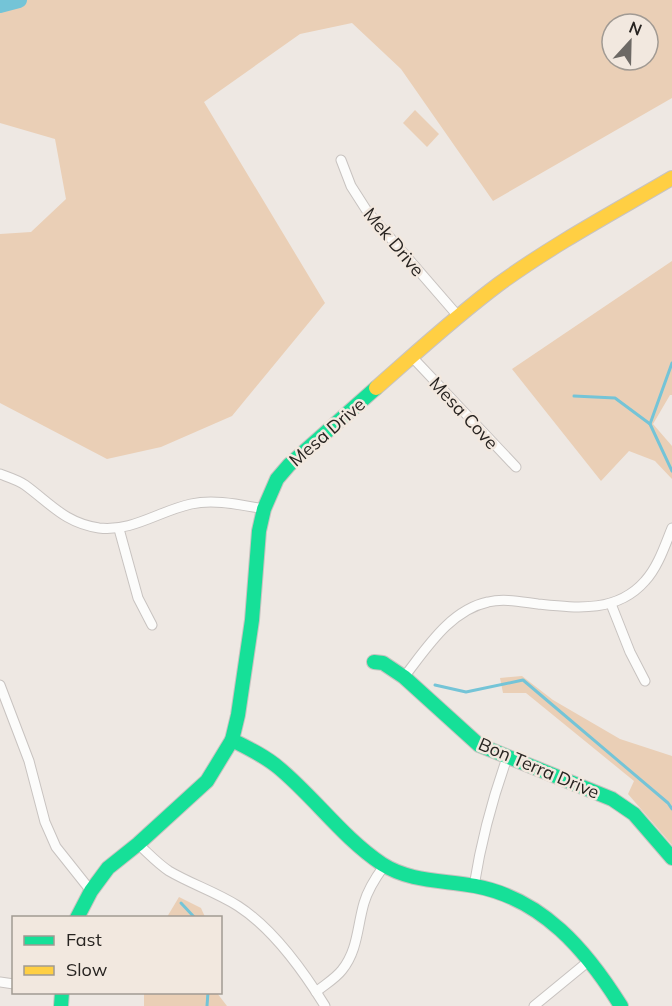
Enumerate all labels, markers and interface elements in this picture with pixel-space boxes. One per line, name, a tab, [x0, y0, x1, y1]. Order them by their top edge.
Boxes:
north arrow	[600, 12, 660, 72]
text: N	[626, 17, 645, 40]
street label: Mek Drive	[359, 203, 429, 281]
street label: Mesa Cove	[425, 372, 503, 454]
street label: Mesa Drive	[284, 393, 370, 471]
street label: Bon Terra Drive	[475, 732, 603, 804]
legend	[12, 916, 222, 994]
text: Fast	[66, 928, 102, 951]
text: Slow	[66, 958, 108, 981]

